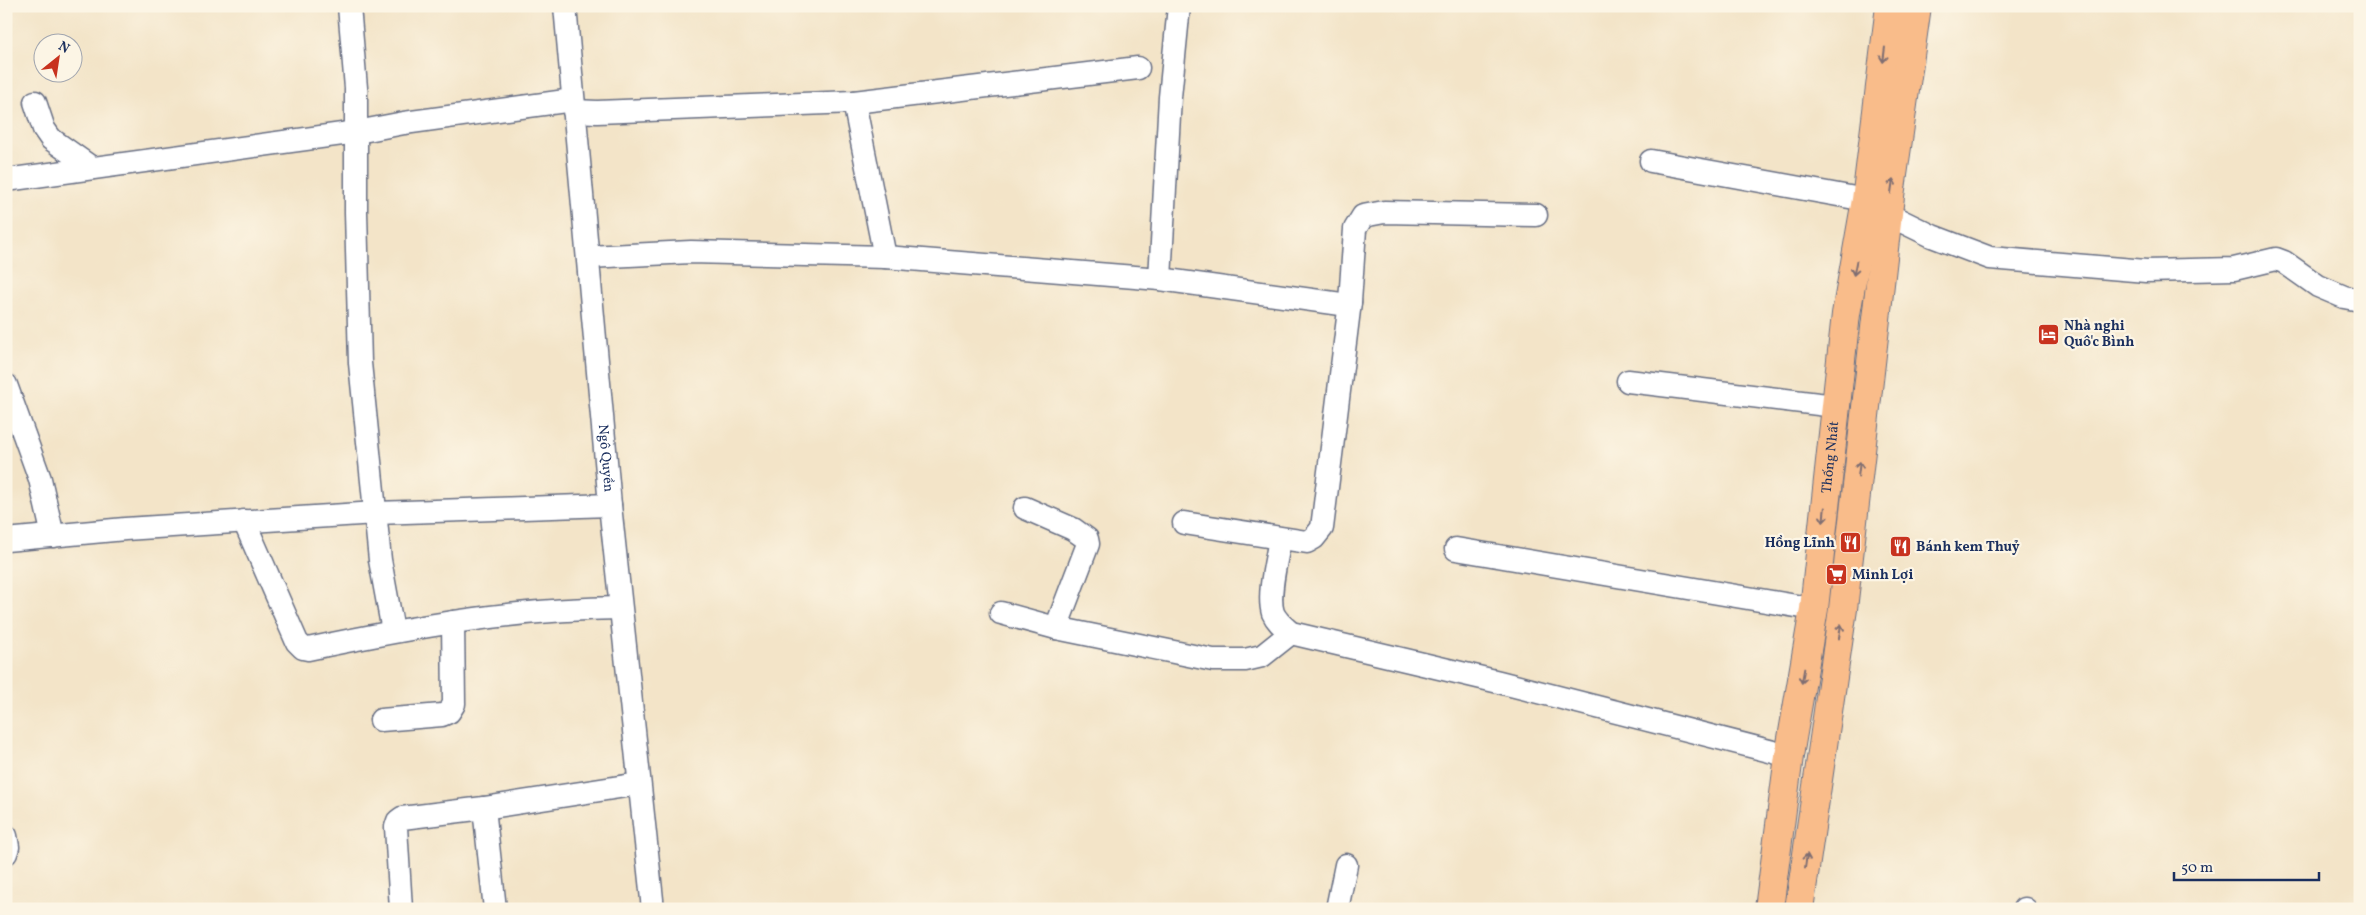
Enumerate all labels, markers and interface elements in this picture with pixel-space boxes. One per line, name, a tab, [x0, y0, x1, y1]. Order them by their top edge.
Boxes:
north arrow	[32, 32, 82, 82]
text: N	[55, 37, 73, 59]
one-way arrow	[1879, 46, 1889, 62]
one-way arrow	[1887, 178, 1897, 194]
one-way arrow	[1850, 259, 1859, 275]
place label: Nhà nghi Quô'c Bình	[2064, 317, 2134, 352]
hotel icon: Nhà nghi Quô'c Bình	[2036, 322, 2060, 346]
street label: Thống Nhất	[1817, 420, 1844, 494]
street label: Ngô Quyền	[593, 423, 618, 493]
one-way arrow	[1854, 461, 1864, 477]
one-way arrow	[1819, 507, 1829, 523]
restaurant icon: Hồng Lĩnh	[1839, 531, 1863, 555]
place label: Hồng Lĩnh	[1765, 534, 1835, 553]
restaurant icon: Bánh kem Thuỷ	[1888, 535, 1912, 559]
place label: Bánh kem Thuỷ	[1916, 538, 2020, 557]
supermarket icon: Minh Lợi	[1824, 563, 1848, 587]
place label: Minh Lợi	[1852, 566, 1914, 585]
one-way arrow	[1835, 623, 1845, 639]
one-way arrow	[1797, 668, 1807, 684]
scale bar	[2174, 850, 2318, 882]
one-way arrow	[1801, 853, 1811, 869]
text: 50 m	[2181, 858, 2213, 879]

